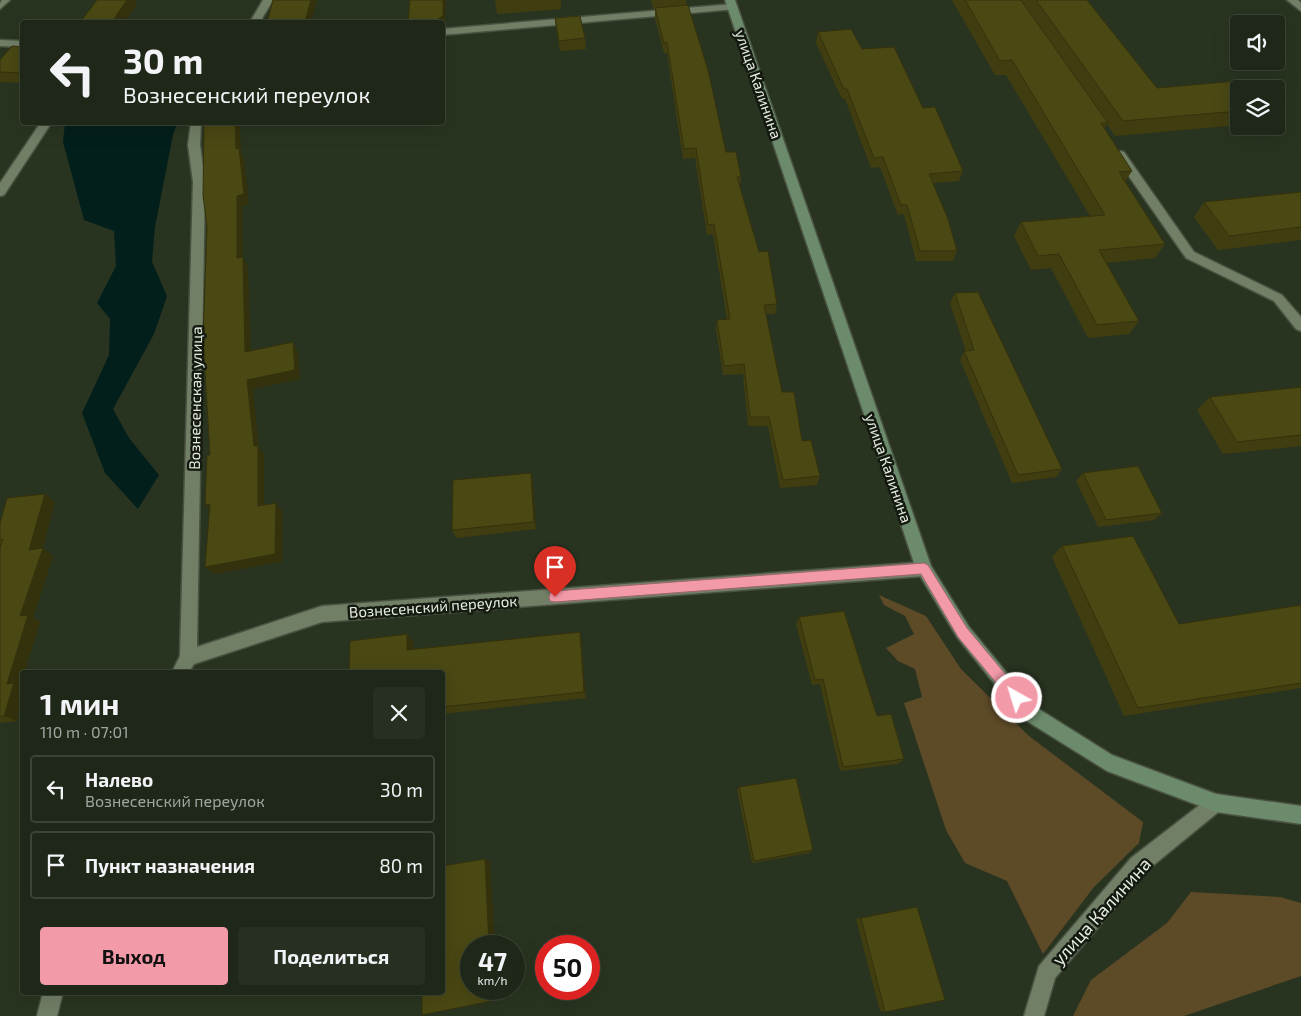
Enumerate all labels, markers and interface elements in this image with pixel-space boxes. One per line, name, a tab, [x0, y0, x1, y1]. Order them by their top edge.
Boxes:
map controls	[1230, 15, 1285, 135]
button: sound	[1230, 15, 1285, 70]
street label: улица Калинина	[731, 27, 786, 141]
text: 30 m	[123, 39, 203, 81]
icon: left	[40, 40, 105, 105]
button: layers	[1230, 80, 1285, 135]
text: Вознесенский переулок	[123, 81, 370, 107]
street label: Вознесенская улица	[185, 326, 206, 470]
street label: улица Калинина	[861, 411, 916, 525]
pin	[534, 546, 576, 597]
icon: arrive	[541, 553, 569, 581]
street label: Вознесенский переулок	[348, 591, 518, 622]
position arrow	[990, 671, 1042, 723]
text: 1 мин	[40, 685, 119, 721]
button: close	[373, 687, 425, 739]
text: 110 m · 07:01	[40, 722, 129, 741]
text: Налево	[85, 768, 153, 791]
icon: left	[42, 775, 70, 803]
text: 30 m	[380, 778, 423, 801]
text: Вознесенский переулок	[85, 791, 265, 810]
icon: arrive	[42, 851, 70, 879]
street label: улица Калинина	[1047, 853, 1155, 969]
text: Пункт назначения	[85, 854, 255, 877]
text: 80 m	[379, 854, 423, 877]
button: Выход	[40, 927, 228, 985]
button: Поделиться	[238, 927, 425, 985]
speed limit sign: 50	[535, 935, 600, 1000]
text: 47	[478, 946, 507, 976]
text: km/h	[478, 973, 507, 987]

